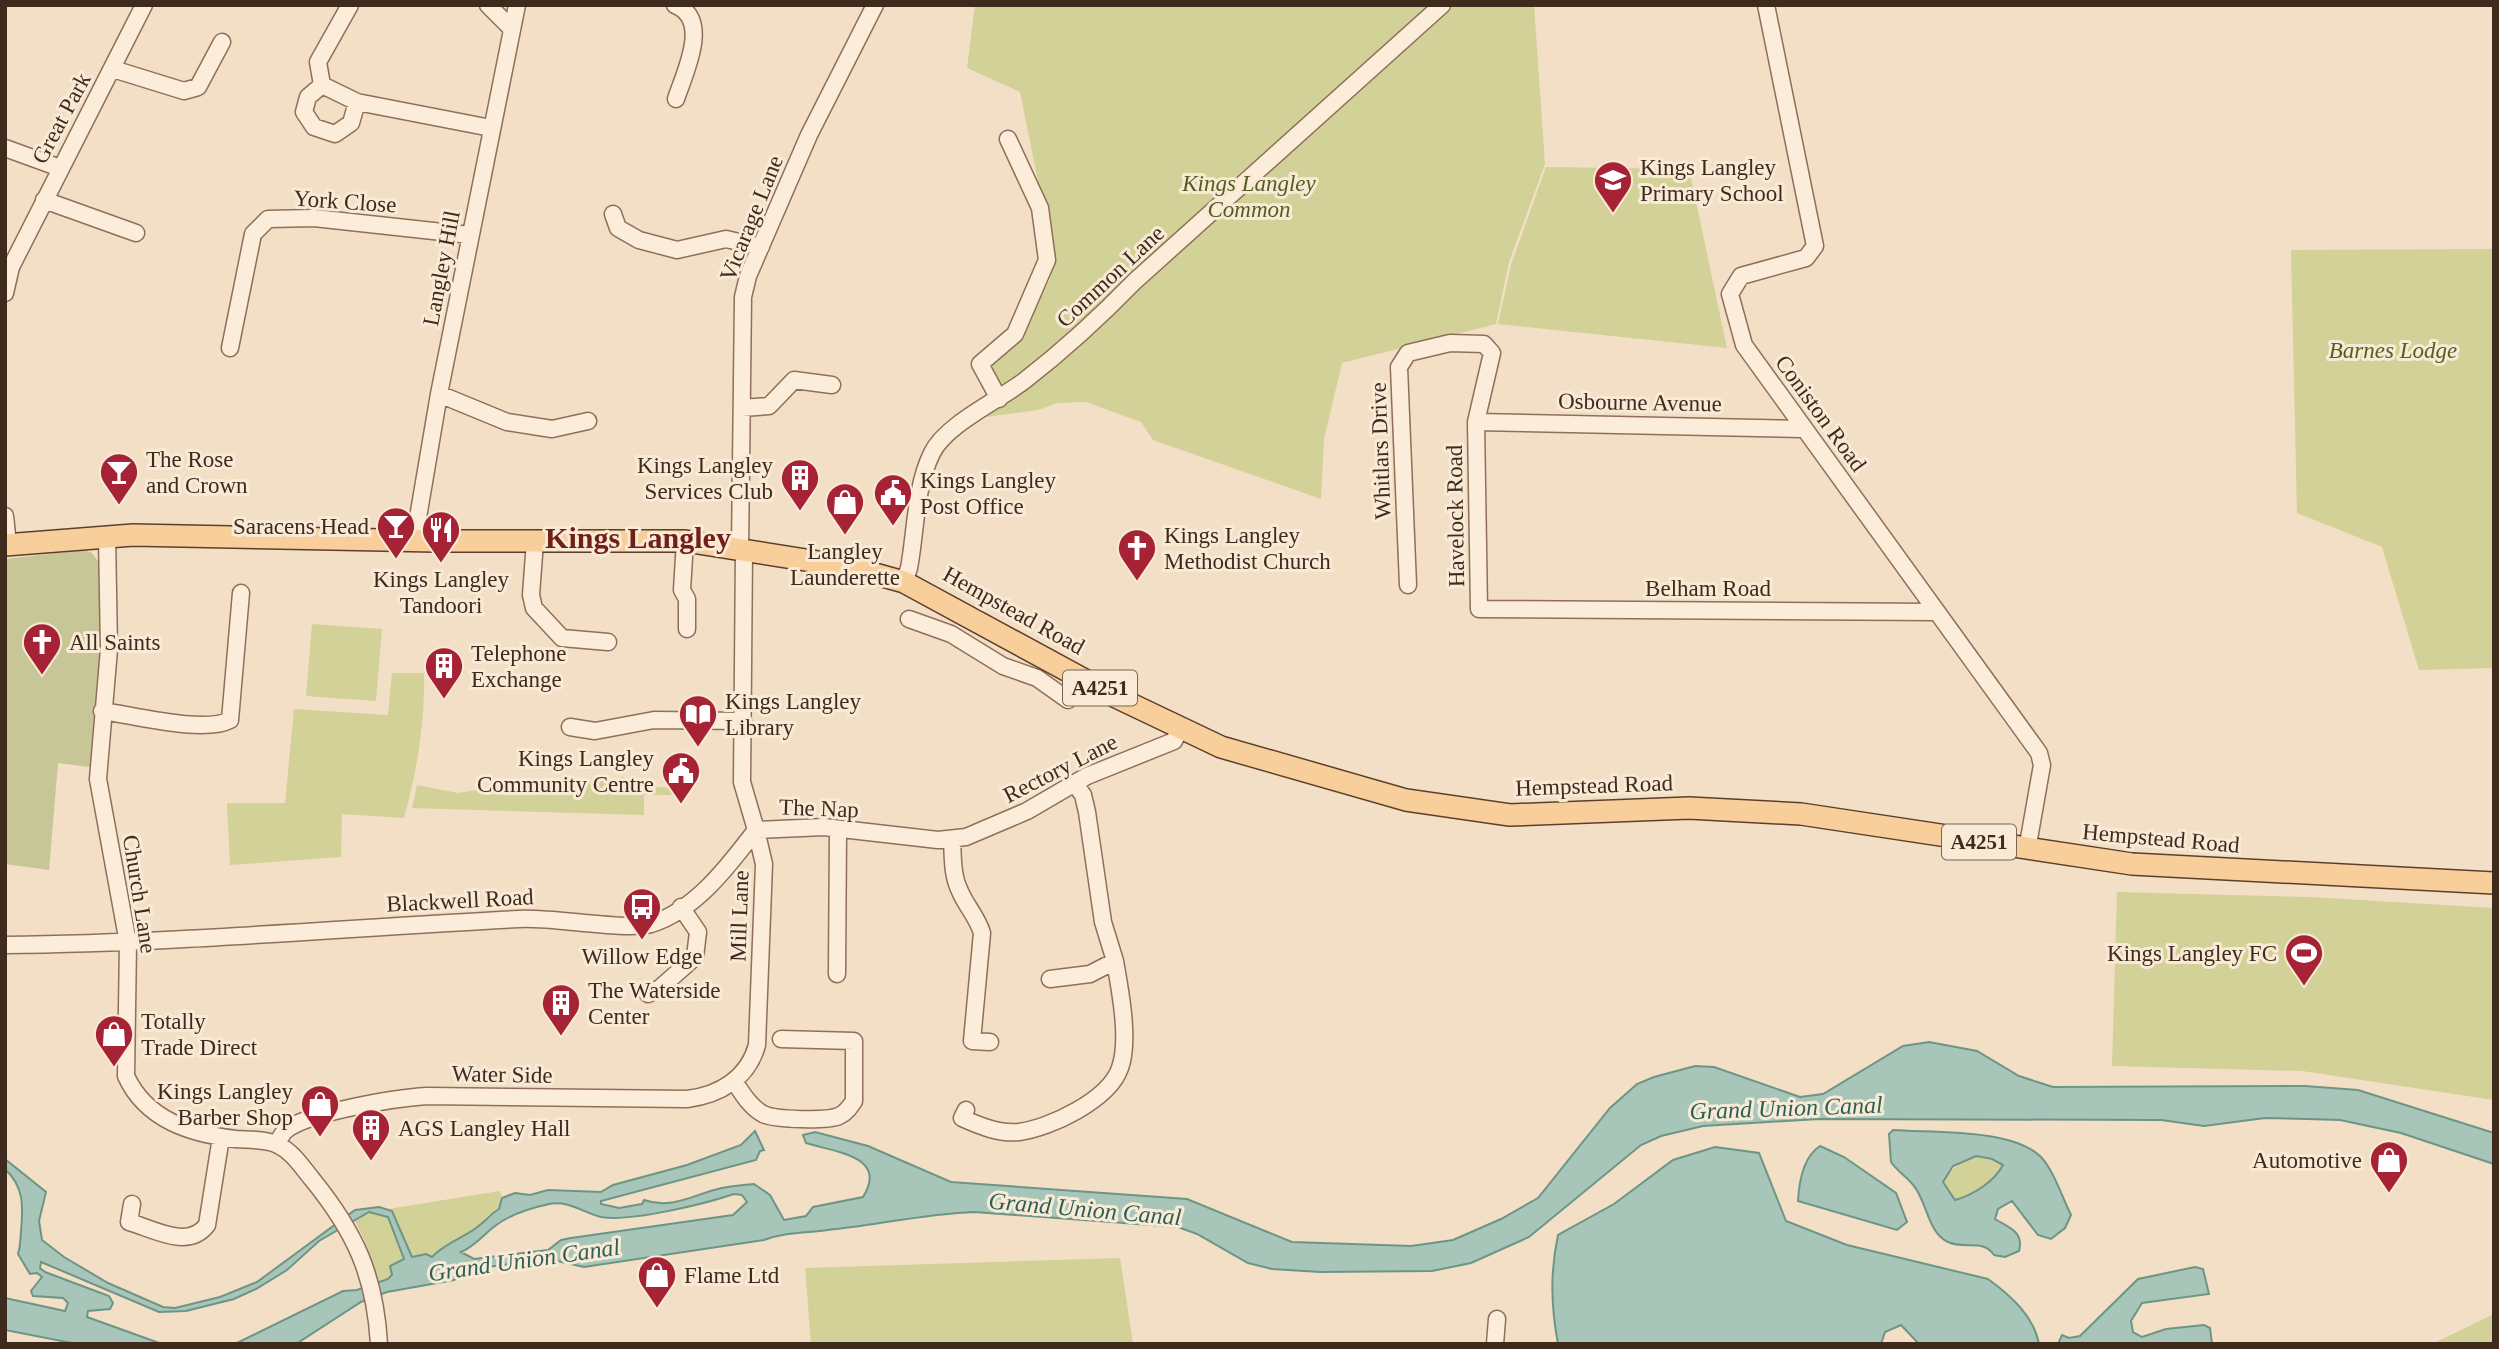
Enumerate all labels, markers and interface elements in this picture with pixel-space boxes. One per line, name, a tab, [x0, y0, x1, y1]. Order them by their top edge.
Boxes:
street label: Great Park	[27, 68, 96, 168]
street label: Vicarage Lane	[715, 152, 788, 285]
place label: Kings Langley Primary School	[1640, 155, 1784, 206]
school or university icon: Kings Langley Primary School	[1592, 159, 1634, 214]
park label: Kings Langley Common	[1181, 171, 1317, 222]
street label: York Close	[293, 185, 397, 218]
street label: Langley Hill	[418, 208, 465, 328]
street label: Common Lane	[1052, 220, 1169, 332]
park label: Barnes Lodge	[2329, 338, 2457, 363]
street label: Coniston Road	[1770, 350, 1871, 477]
street label: Whitlars Drive	[1366, 382, 1395, 520]
street label: Osbourne Avenue	[1558, 389, 1722, 416]
street label: Havelock Road	[1442, 444, 1469, 587]
place label: The Rose and Crown	[146, 447, 248, 498]
bar icon: The Rose and Crown	[98, 451, 140, 506]
place label: Kings Langley Services Club	[637, 453, 773, 504]
building icon: Kings Langley Services Club	[779, 457, 821, 512]
place label: Kings Langley Post Office	[920, 468, 1057, 519]
public building icon: Kings Langley Post Office	[872, 472, 914, 527]
shop icon: Langley Launderette	[824, 481, 866, 536]
bar icon: Saracens Head	[375, 505, 417, 560]
restaurant icon: Kings Langley Tandoori	[420, 509, 462, 564]
place label: Saracens Head	[233, 514, 369, 539]
district label: Kings Langley	[545, 521, 731, 554]
place label: Kings Langley Methodist Church	[1164, 523, 1331, 574]
church icon: Kings Langley Methodist Church	[1116, 527, 1158, 582]
place label: Langley Launderette	[790, 539, 900, 590]
street label: Hempstead Road	[939, 561, 1089, 660]
place label: Kings Langley Tandoori	[373, 567, 510, 618]
street label: Belham Road	[1645, 576, 1771, 601]
church icon: All Saints	[21, 621, 63, 676]
place label: All Saints	[69, 630, 160, 655]
place label: Telephone Exchange	[471, 641, 566, 692]
building icon: Telephone Exchange	[423, 645, 465, 700]
road number: A4251	[1063, 670, 1137, 706]
place label: Kings Langley Library	[725, 689, 862, 740]
library icon: Kings Langley Library	[677, 693, 719, 748]
street label: Rectory Lane	[999, 729, 1121, 808]
place label: Kings Langley Community Centre	[477, 746, 654, 797]
public building icon: Kings Langley Community Centre	[660, 750, 702, 805]
street label: Hempstead Road	[1515, 770, 1674, 801]
street label: The Nap	[779, 795, 859, 822]
street label: Hempstead Road	[2081, 819, 2241, 858]
road number: A4251	[1942, 824, 2016, 860]
street label: Church Lane	[118, 833, 161, 955]
street label: Mill Lane	[725, 870, 754, 962]
street label: Blackwell Road	[386, 884, 535, 917]
bus stop icon: Willow Edge	[621, 886, 663, 941]
sports icon: Kings Langley FC	[2283, 932, 2325, 987]
place label: Kings Langley FC	[2107, 941, 2277, 966]
place label: Willow Edge	[581, 944, 703, 969]
place label: The Waterside Center	[588, 978, 720, 1029]
building icon: The Waterside Center	[540, 982, 582, 1037]
place label: Totally Trade Direct	[141, 1009, 258, 1060]
shop icon: Totally Trade Direct	[93, 1013, 135, 1068]
street label: Water Side	[451, 1061, 553, 1088]
place label: Kings Langley Barber Shop	[157, 1079, 293, 1130]
shop icon: Kings Langley Barber Shop	[299, 1083, 341, 1138]
water label: Grand Union Canal	[1689, 1092, 1883, 1124]
building icon: AGS Langley Hall	[350, 1107, 392, 1162]
place label: AGS Langley Hall	[398, 1116, 570, 1141]
shop icon: Automotive	[2368, 1139, 2410, 1194]
place label: Automotive	[2252, 1148, 2362, 1173]
water label: Grand Union Canal	[988, 1188, 1183, 1230]
water label: Grand Union Canal	[426, 1234, 622, 1286]
shop icon: Flame Ltd	[636, 1254, 678, 1309]
place label: Flame Ltd	[684, 1263, 780, 1288]

